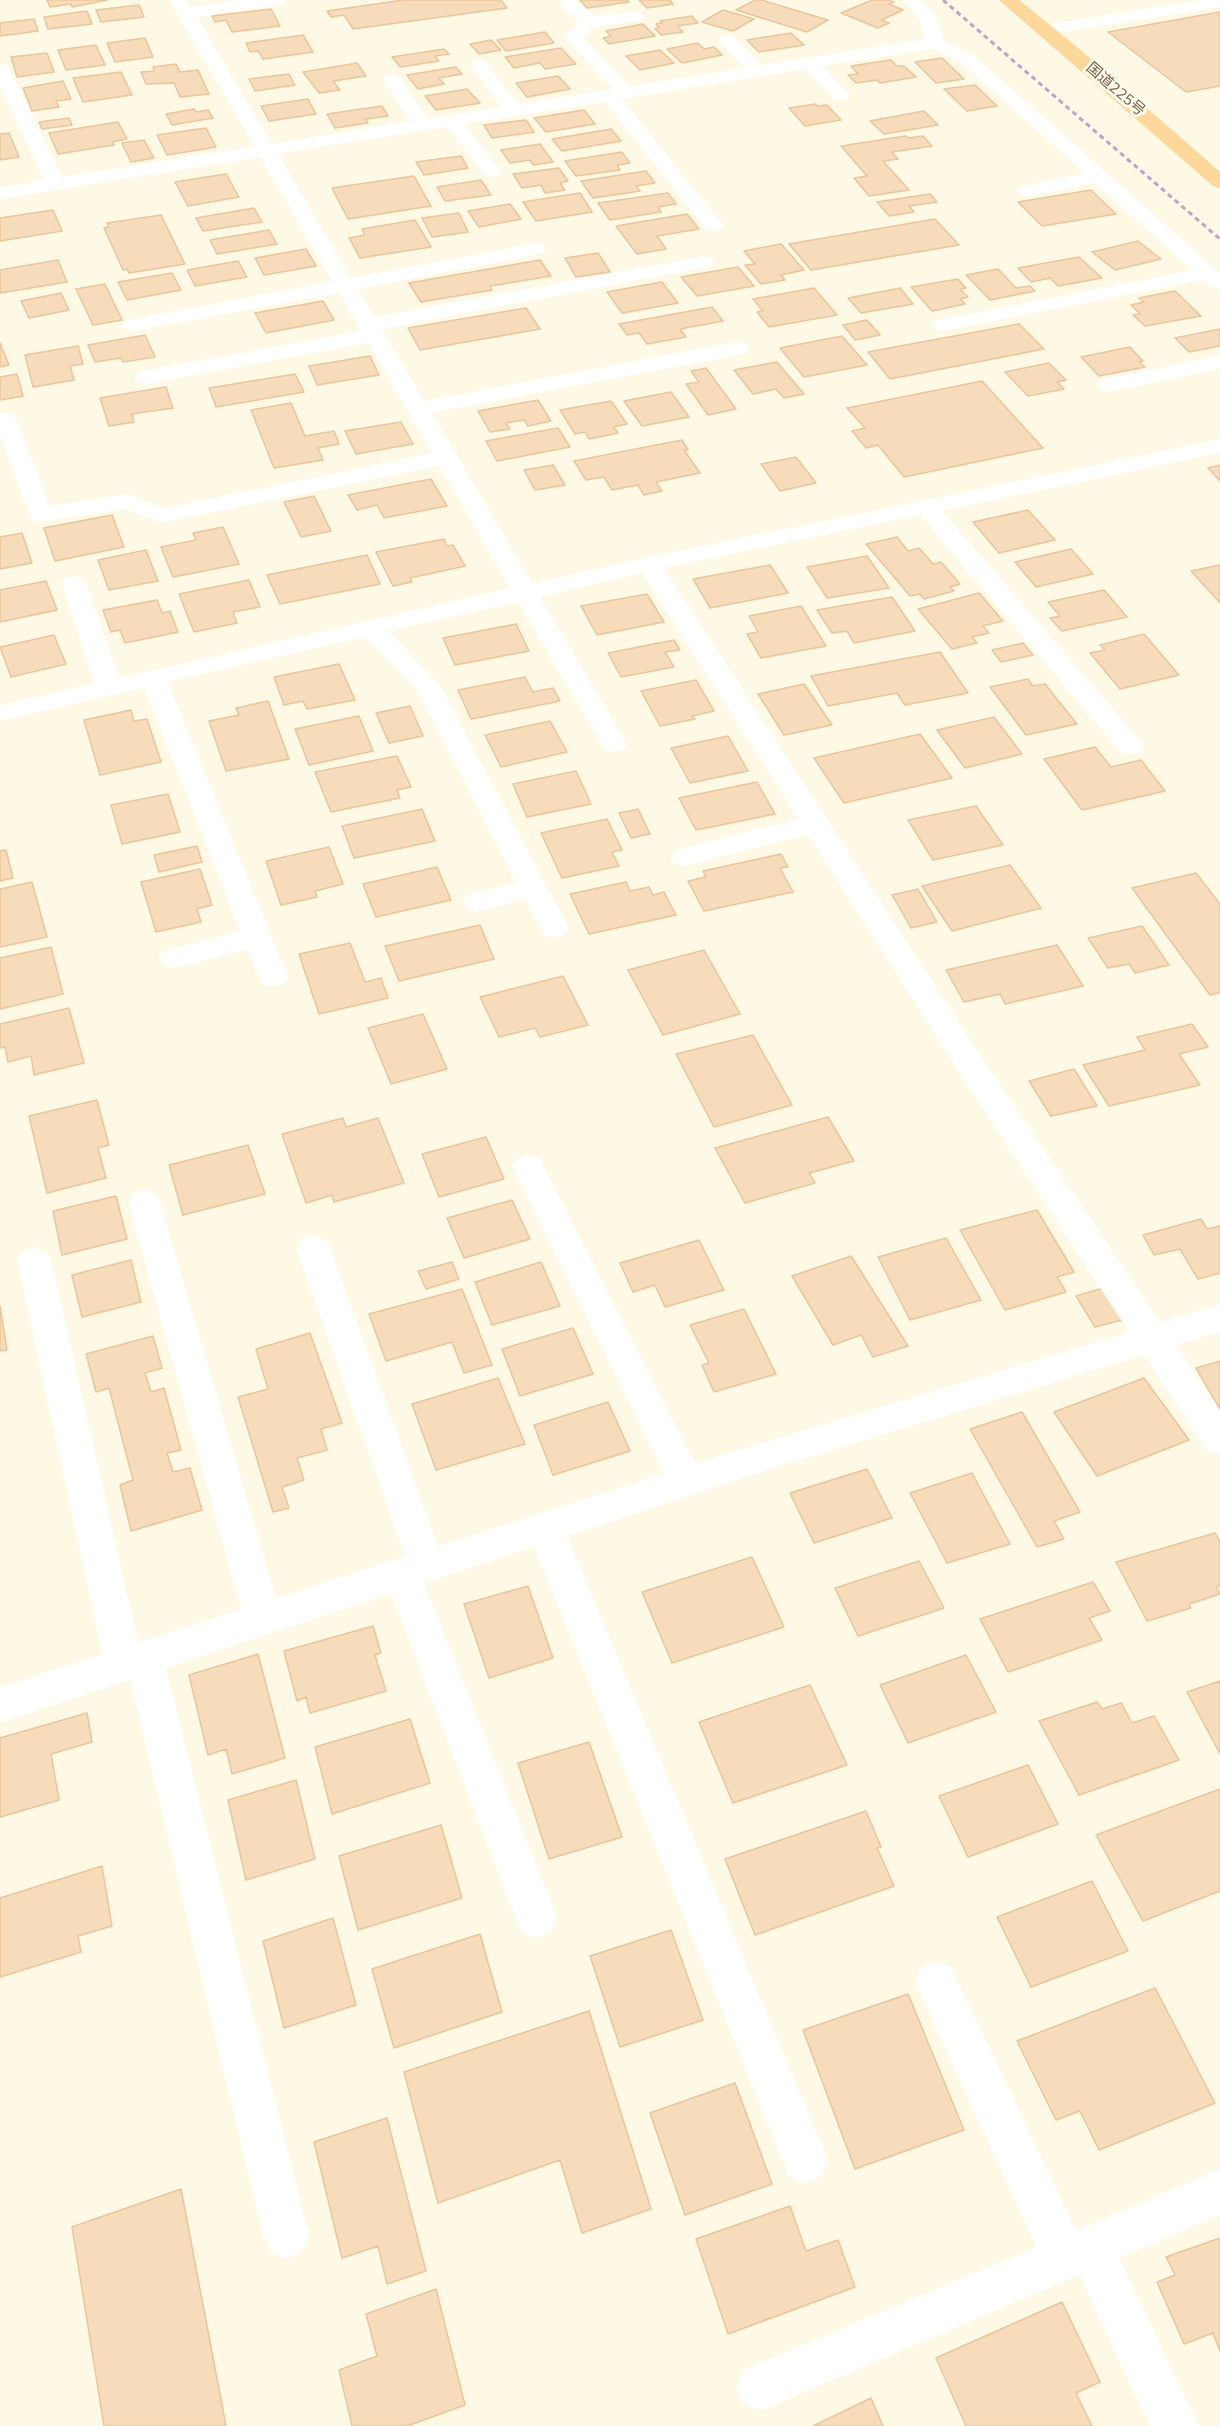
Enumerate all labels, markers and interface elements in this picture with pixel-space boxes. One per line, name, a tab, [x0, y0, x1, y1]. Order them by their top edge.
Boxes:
street label: 国道225号	[1082, 60, 1148, 120]

